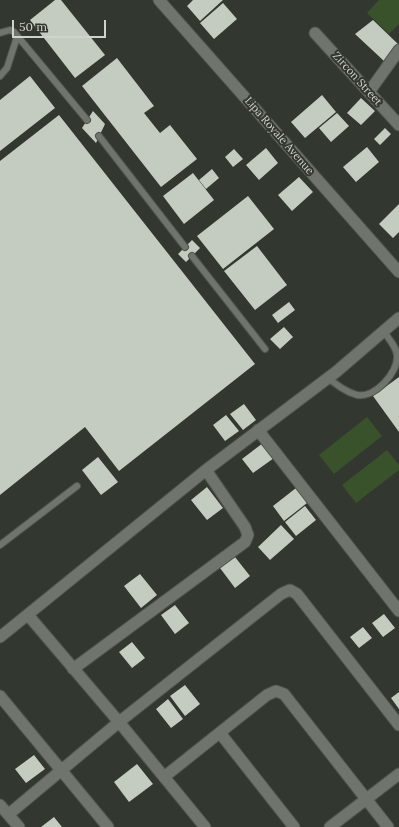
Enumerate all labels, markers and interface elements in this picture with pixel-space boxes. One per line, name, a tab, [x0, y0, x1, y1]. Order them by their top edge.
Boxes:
scale bar	[14, 12, 108, 38]
text: 50 m	[19, 19, 47, 34]
street label: Zircon Street	[330, 50, 384, 108]
street label: Lipa Royale Avenue	[242, 95, 316, 177]

